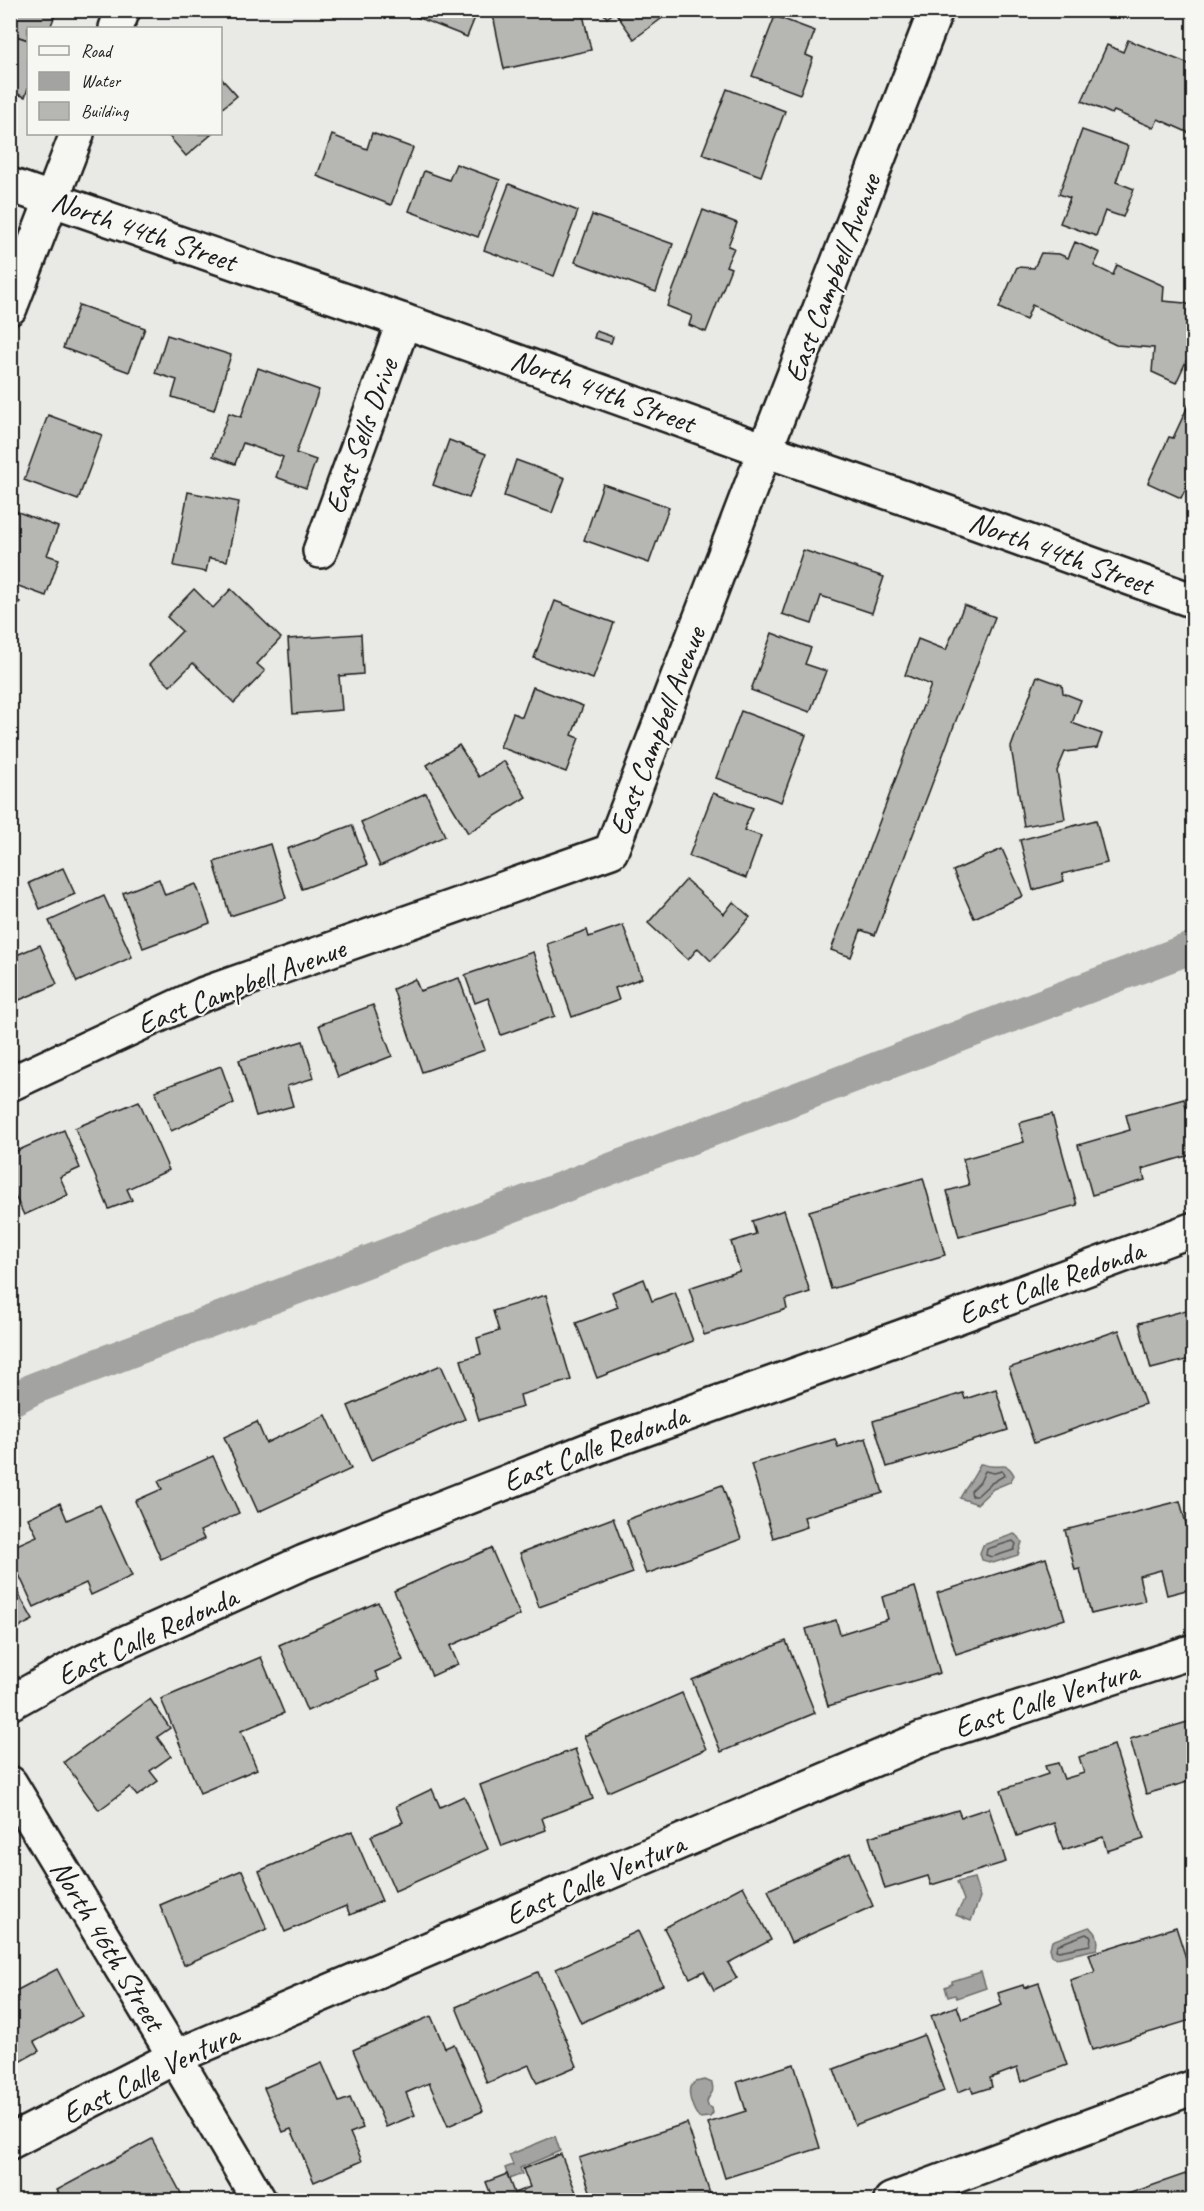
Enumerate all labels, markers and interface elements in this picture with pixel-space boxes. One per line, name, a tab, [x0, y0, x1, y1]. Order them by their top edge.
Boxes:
legend	[27, 27, 222, 135]
text: Road	[81, 40, 114, 62]
text: Water	[81, 70, 122, 92]
text: Building	[81, 100, 130, 122]
street label: East Campbell Avenue	[775, 166, 890, 388]
street label: North 44th Street	[47, 182, 244, 281]
street label: North 44th Street	[506, 340, 703, 443]
street label: East Sells Drive	[315, 351, 407, 519]
street label: North 44th Street	[964, 502, 1161, 605]
street label: East Campbell Avenue	[600, 619, 715, 841]
street label: East Campbell Avenue	[131, 928, 353, 1043]
street label: East Calle Redonda	[953, 1230, 1151, 1333]
street label: East Calle Redonda	[497, 1395, 695, 1501]
street label: East Calle Redonda	[51, 1577, 246, 1694]
street label: East Calle Ventura	[949, 1651, 1145, 1747]
street label: East Calle Ventura	[500, 1823, 693, 1934]
street label: North 46th Street	[42, 1853, 175, 2040]
street label: East Calle Ventura	[56, 2014, 247, 2133]

